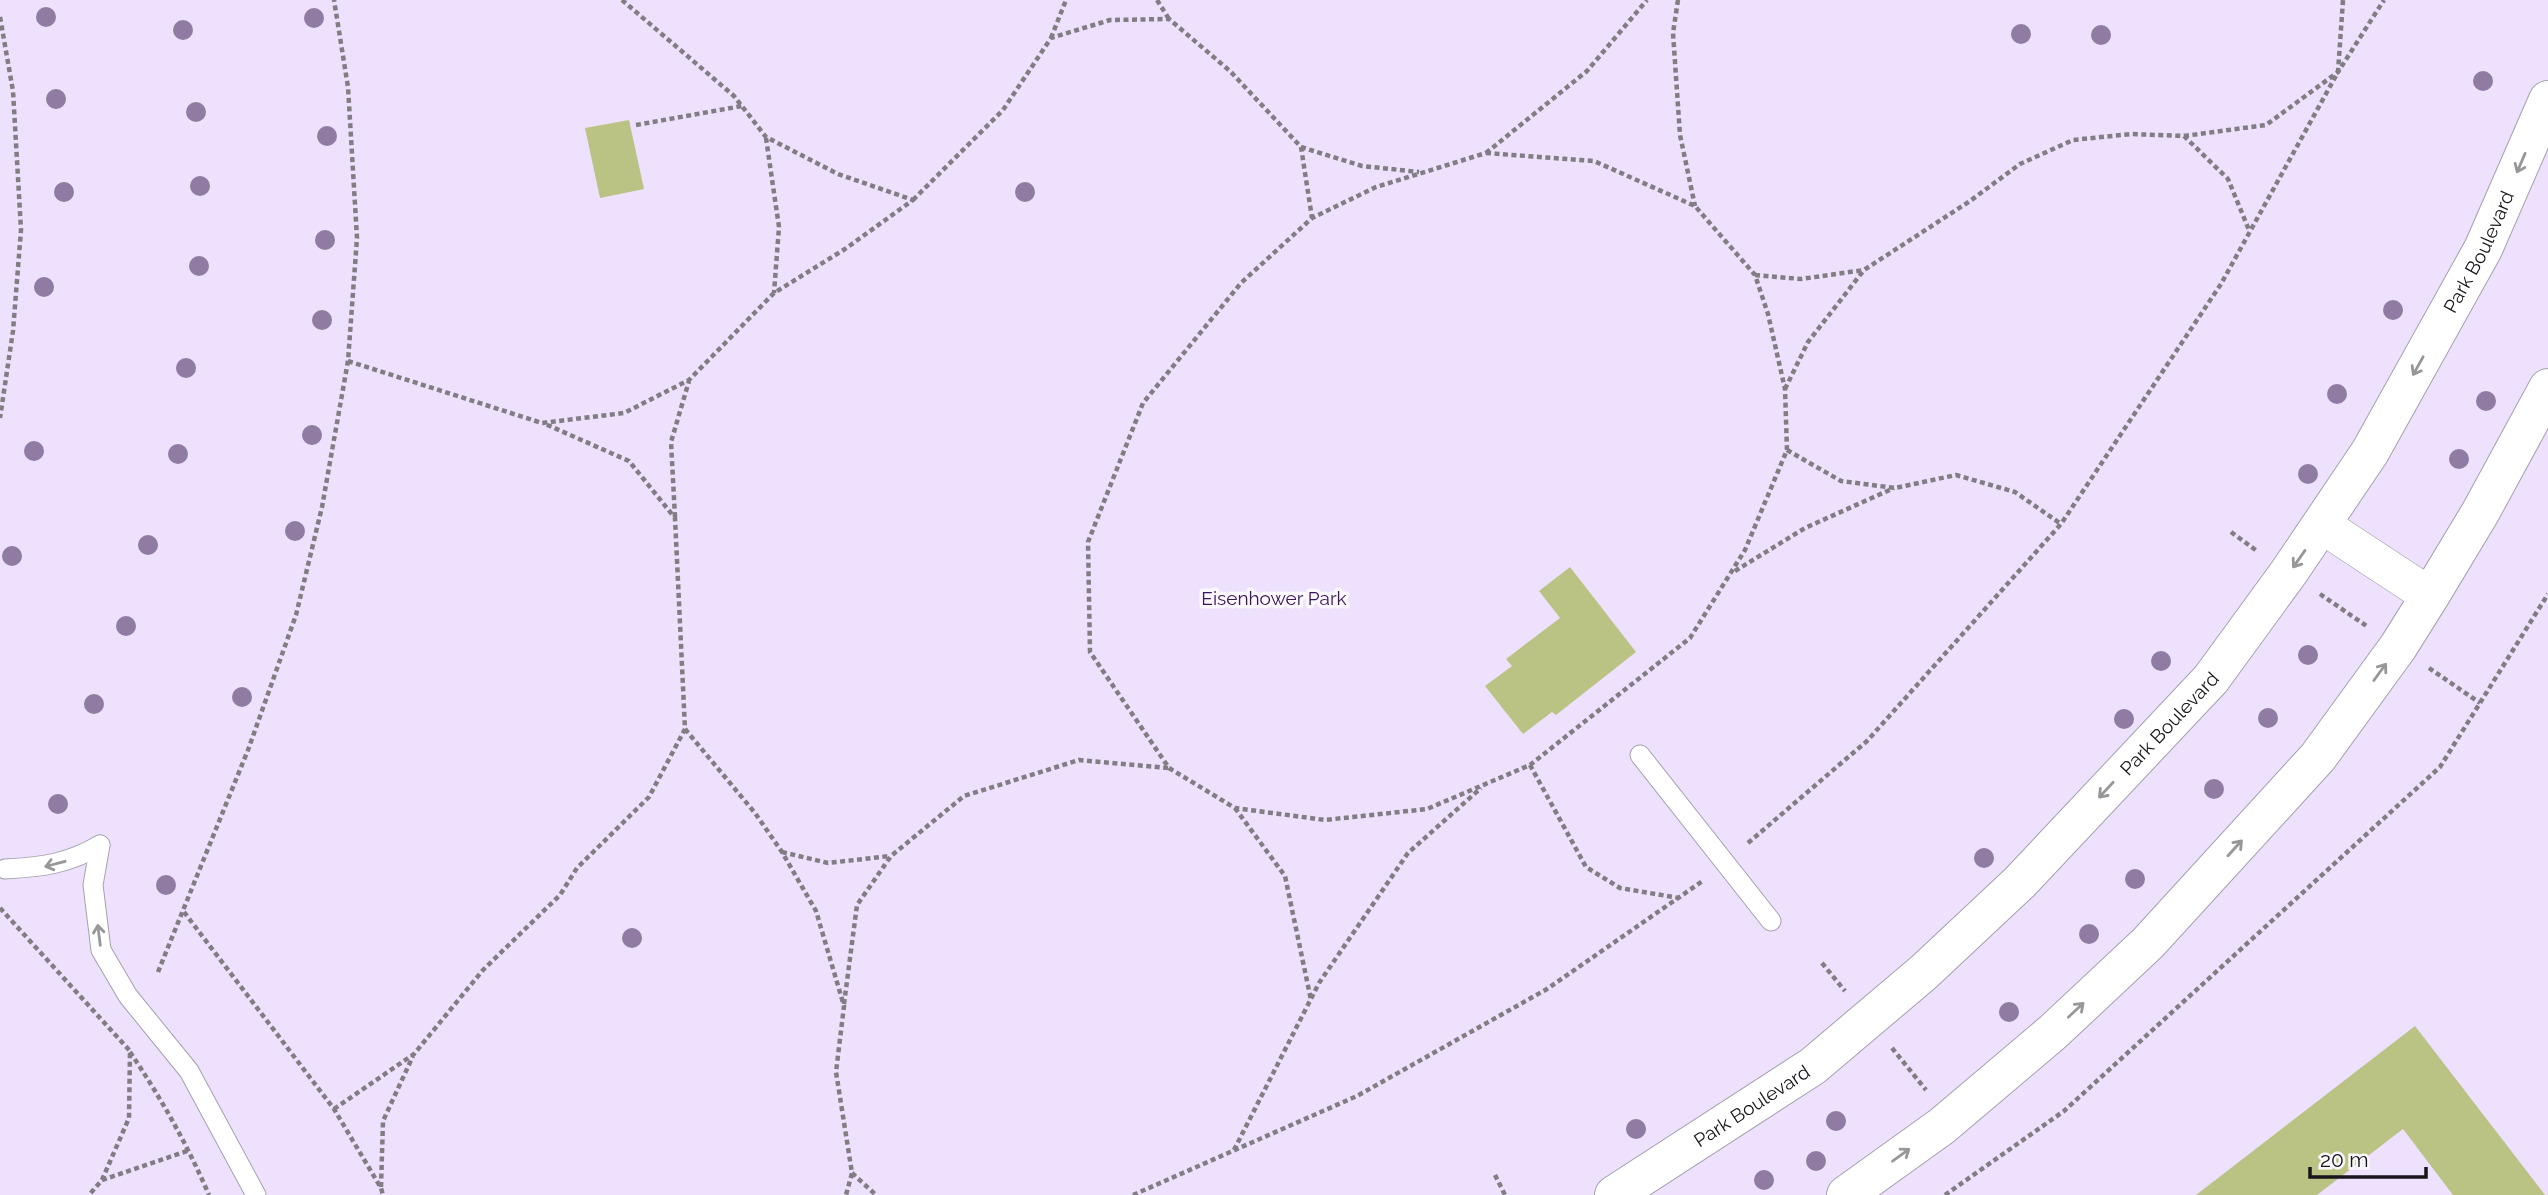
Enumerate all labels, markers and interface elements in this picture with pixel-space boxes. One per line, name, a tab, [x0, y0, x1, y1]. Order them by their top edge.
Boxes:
one-way arrow	[2514, 152, 2527, 173]
street label: Park Boulevard	[2439, 187, 2518, 317]
one-way arrow	[2411, 355, 2425, 375]
one-way arrow	[2292, 549, 2306, 568]
park label: Eisenhower Park	[1201, 587, 1347, 609]
one-way arrow	[2373, 663, 2387, 682]
street label: Park Boulevard	[2115, 667, 2223, 780]
one-way arrow	[2098, 781, 2115, 798]
one-way arrow	[2227, 840, 2244, 857]
one-way arrow	[44, 858, 67, 871]
one-way arrow	[93, 924, 106, 947]
one-way arrow	[2067, 1002, 2085, 1018]
street label: Park Boulevard	[1690, 1060, 1814, 1151]
scale bar	[2310, 1136, 2426, 1180]
text: 20 m	[2320, 1147, 2368, 1172]
one-way arrow	[1891, 1148, 1910, 1162]

